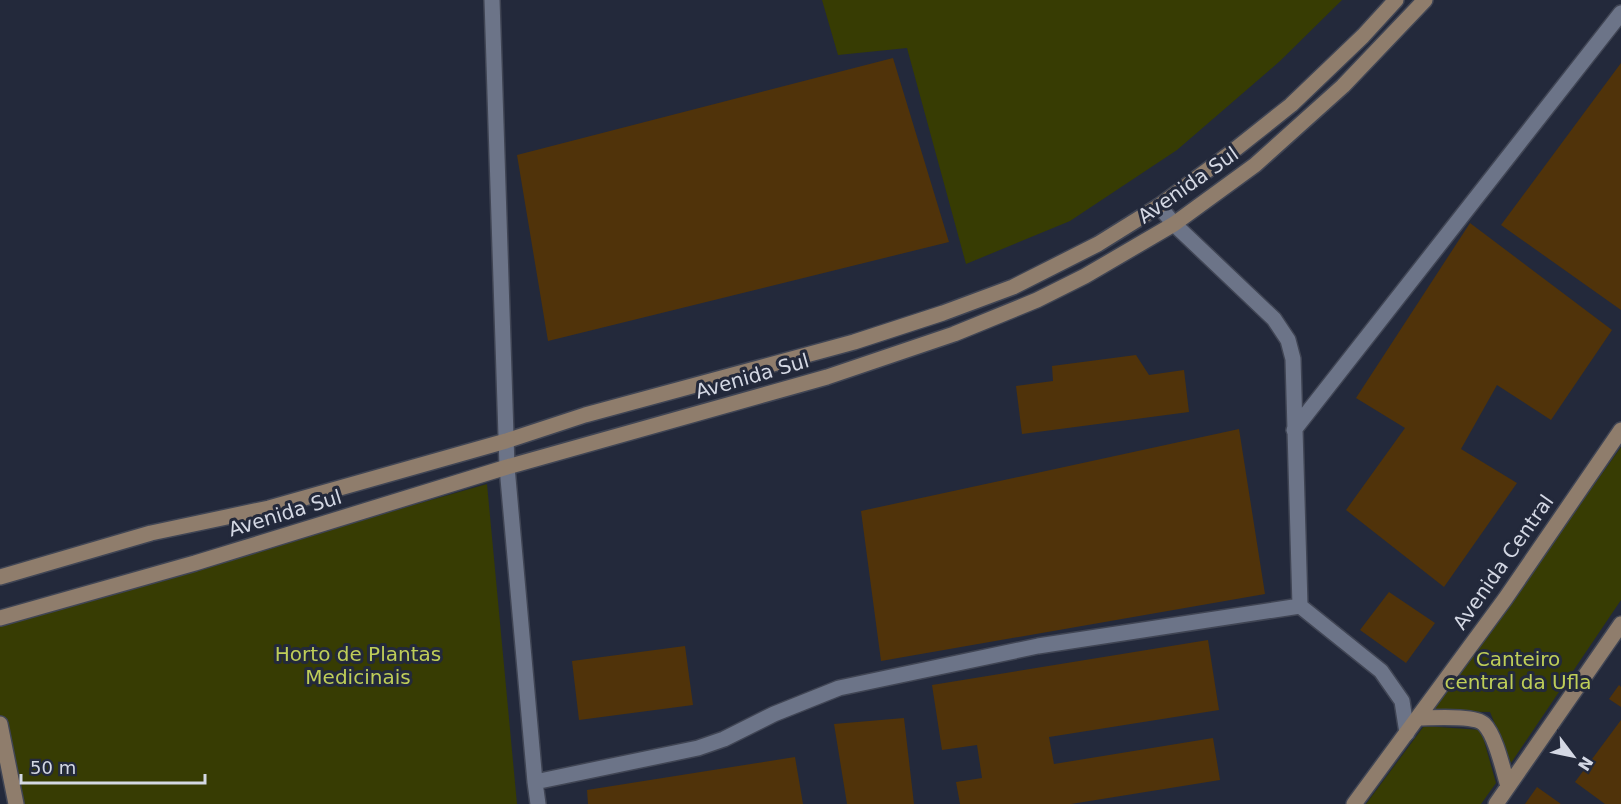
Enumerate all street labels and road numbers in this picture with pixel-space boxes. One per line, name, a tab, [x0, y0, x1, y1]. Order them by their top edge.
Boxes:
street label: Avenida Sul	[1133, 142, 1243, 228]
street label: Avenida Sul	[692, 348, 812, 404]
street label: Avenida Sul	[225, 484, 345, 542]
street label: Avenida Central	[1448, 490, 1558, 634]

